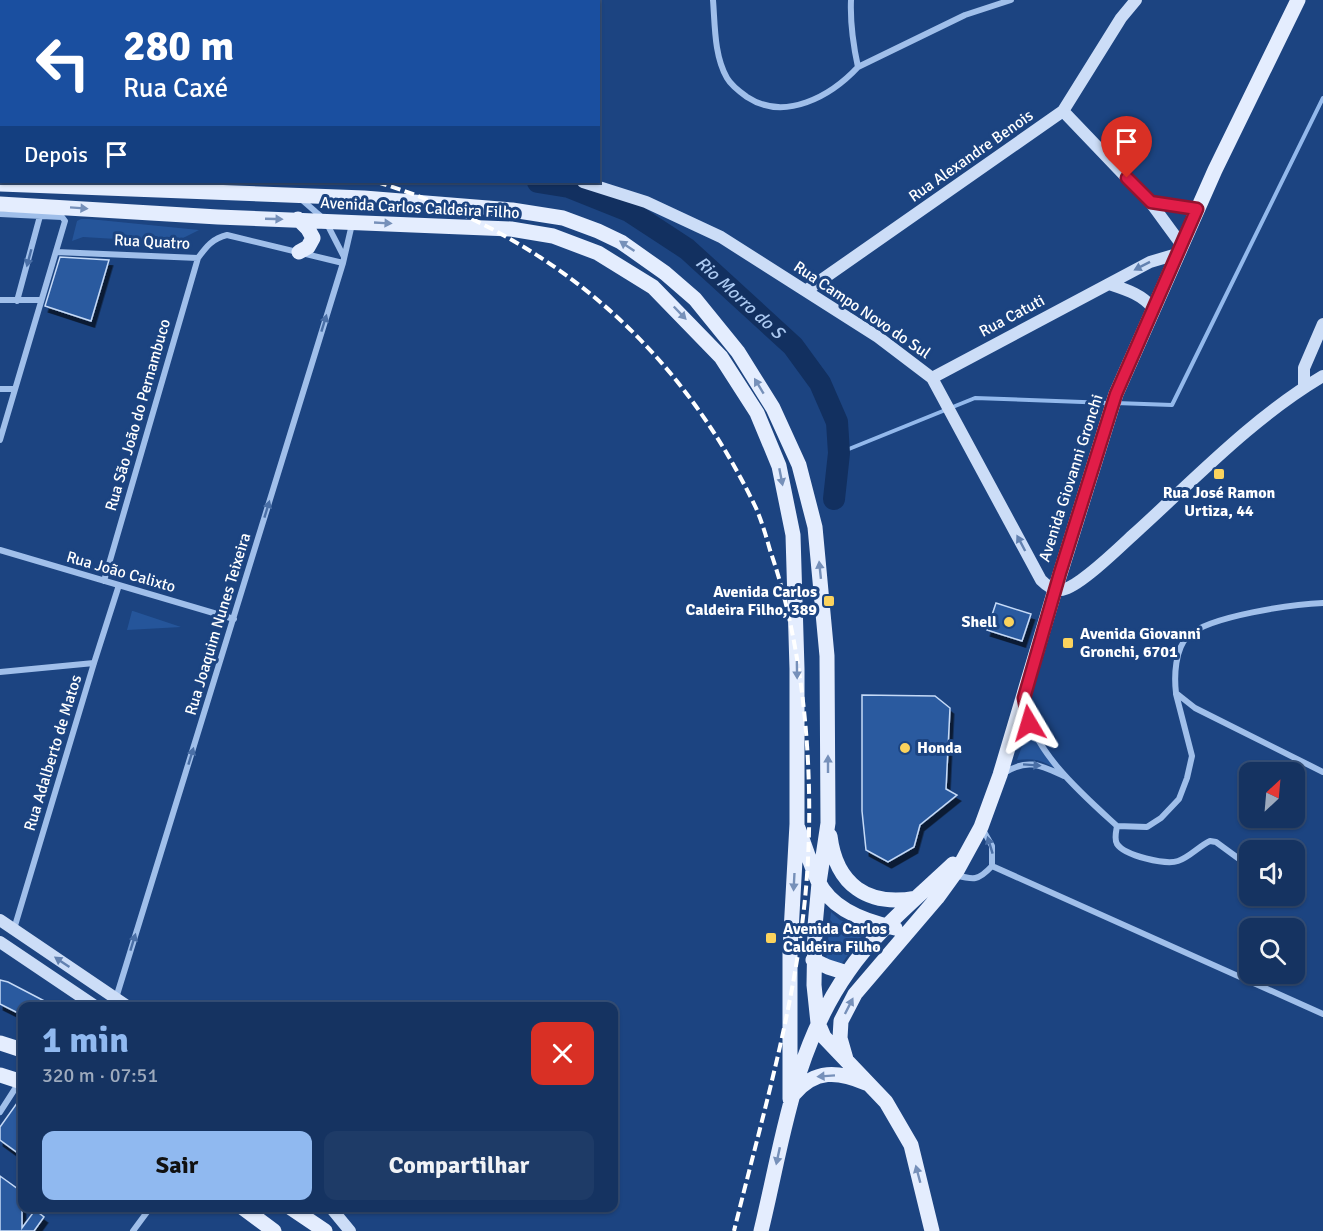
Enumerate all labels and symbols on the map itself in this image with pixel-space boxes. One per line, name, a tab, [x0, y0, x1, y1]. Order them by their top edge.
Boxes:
street label: Rua Alexandre Benois	[905, 105, 1037, 207]
pin	[1101, 116, 1152, 178]
street label: Avenida Carlos Caldeira Filho	[320, 193, 520, 223]
one-way arrow	[70, 203, 89, 212]
one-way arrow	[265, 214, 284, 224]
one-way arrow	[374, 219, 393, 228]
street label: Rua Quatro	[113, 230, 191, 254]
one-way arrow	[619, 241, 635, 252]
one-way arrow	[23, 249, 33, 267]
water label: Rio Morro do S	[691, 251, 790, 345]
street label: Rua Campo Novo do Sul	[790, 257, 935, 363]
one-way arrow	[1133, 261, 1151, 271]
street label: Rua Catuti	[976, 290, 1048, 342]
one-way arrow	[673, 306, 687, 321]
one-way arrow	[320, 314, 330, 332]
street label: Rua São João do Pernambuco	[101, 317, 175, 513]
one-way arrow	[754, 378, 765, 395]
street label: Avenida Giovanni Gronchi	[1034, 392, 1108, 564]
one-way arrow	[777, 467, 786, 486]
marker: Rua José Ramon Urtiza, 44	[1212, 467, 1226, 481]
place label: Rua José Ramon Urtiza, 44	[1163, 483, 1275, 521]
one-way arrow	[263, 500, 273, 518]
street label: Rua Joaquim Nunes Teixeira	[181, 530, 255, 718]
one-way arrow	[1016, 535, 1026, 552]
street label: Rua João Calixto	[64, 547, 178, 597]
one-way arrow	[815, 560, 825, 579]
place label: Avenida Carlos Caldeira Filho, 389	[686, 582, 817, 620]
marker: Avenida Carlos Caldeira Filho, 389	[822, 594, 836, 608]
place label: Shell	[962, 612, 997, 632]
marker: Shell	[1002, 615, 1016, 629]
place label: Avenida Giovanni Gronchi, 6701	[1080, 624, 1201, 662]
marker: Avenida Giovanni Gronchi, 6701	[1061, 636, 1075, 650]
one-way arrow	[792, 661, 802, 680]
street label: Rua Adalberto de Matos	[20, 673, 86, 833]
position arrow	[997, 691, 1061, 755]
place label: Honda	[917, 738, 962, 758]
marker: Honda	[898, 741, 912, 755]
one-way arrow	[187, 747, 196, 765]
one-way arrow	[823, 755, 833, 774]
one-way arrow	[1023, 761, 1042, 770]
north arrow	[1239, 762, 1305, 828]
one-way arrow	[985, 836, 994, 854]
one-way arrow	[789, 872, 798, 891]
place label: Avenida Carlos Caldeira Filho	[783, 919, 887, 957]
marker: Avenida Carlos Caldeira Filho	[764, 931, 778, 945]
one-way arrow	[129, 933, 138, 951]
one-way arrow	[53, 956, 70, 967]
one-way arrow	[844, 997, 854, 1014]
one-way arrow	[816, 1071, 835, 1080]
one-way arrow	[772, 1147, 782, 1166]
one-way arrow	[913, 1165, 923, 1183]

